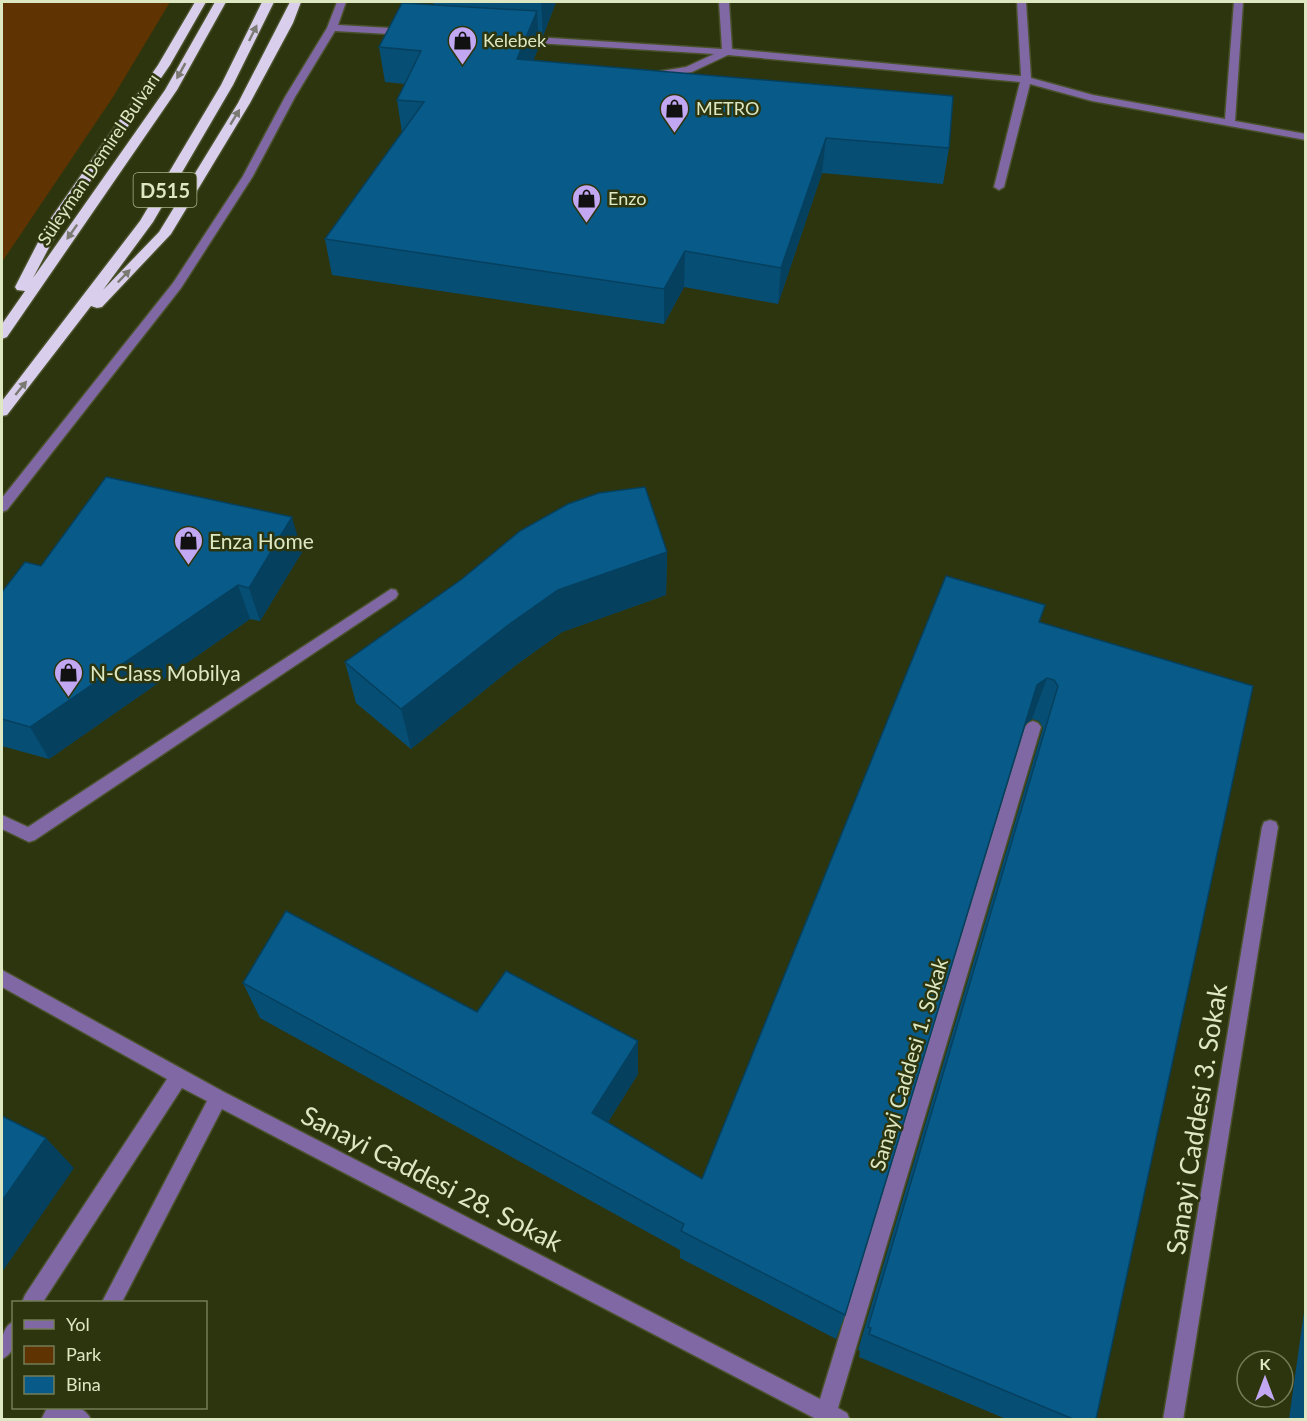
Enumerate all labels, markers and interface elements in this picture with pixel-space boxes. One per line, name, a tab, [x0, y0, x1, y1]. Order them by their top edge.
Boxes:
one-way arrow	[248, 24, 257, 41]
shop icon: Kelebek	[446, 24, 478, 66]
place label: Kelebek	[483, 29, 547, 51]
one-way arrow	[176, 63, 186, 80]
street label: Süleyman Demirel Bulvarı	[32, 69, 164, 249]
shop icon: METRO	[659, 92, 691, 134]
place label: METRO	[696, 97, 759, 119]
one-way arrow	[230, 109, 241, 125]
road number: D515	[134, 173, 196, 207]
shop icon: Enzo	[571, 182, 603, 224]
place label: Enzo	[608, 187, 646, 209]
one-way arrow	[67, 224, 78, 240]
one-way arrow	[117, 269, 130, 284]
one-way arrow	[14, 380, 27, 396]
shop icon: Enza Home	[172, 524, 204, 566]
place label: Enza Home	[209, 528, 314, 553]
shop icon: N-Class Mobilya	[53, 656, 85, 698]
place label: N-Class Mobilya	[90, 660, 241, 685]
street label: Sanayi Caddesi 1. Sokak	[864, 954, 952, 1173]
street label: Sanayi Caddesi 3. Sokak	[1159, 981, 1233, 1257]
street label: Sanayi Caddesi 28. Sokak	[296, 1098, 569, 1258]
legend	[12, 1301, 207, 1409]
text: Yol	[66, 1313, 90, 1335]
text: Park	[66, 1343, 102, 1365]
north arrow	[1235, 1349, 1295, 1409]
text: K	[1260, 1354, 1272, 1373]
text: Bina	[66, 1373, 101, 1395]

